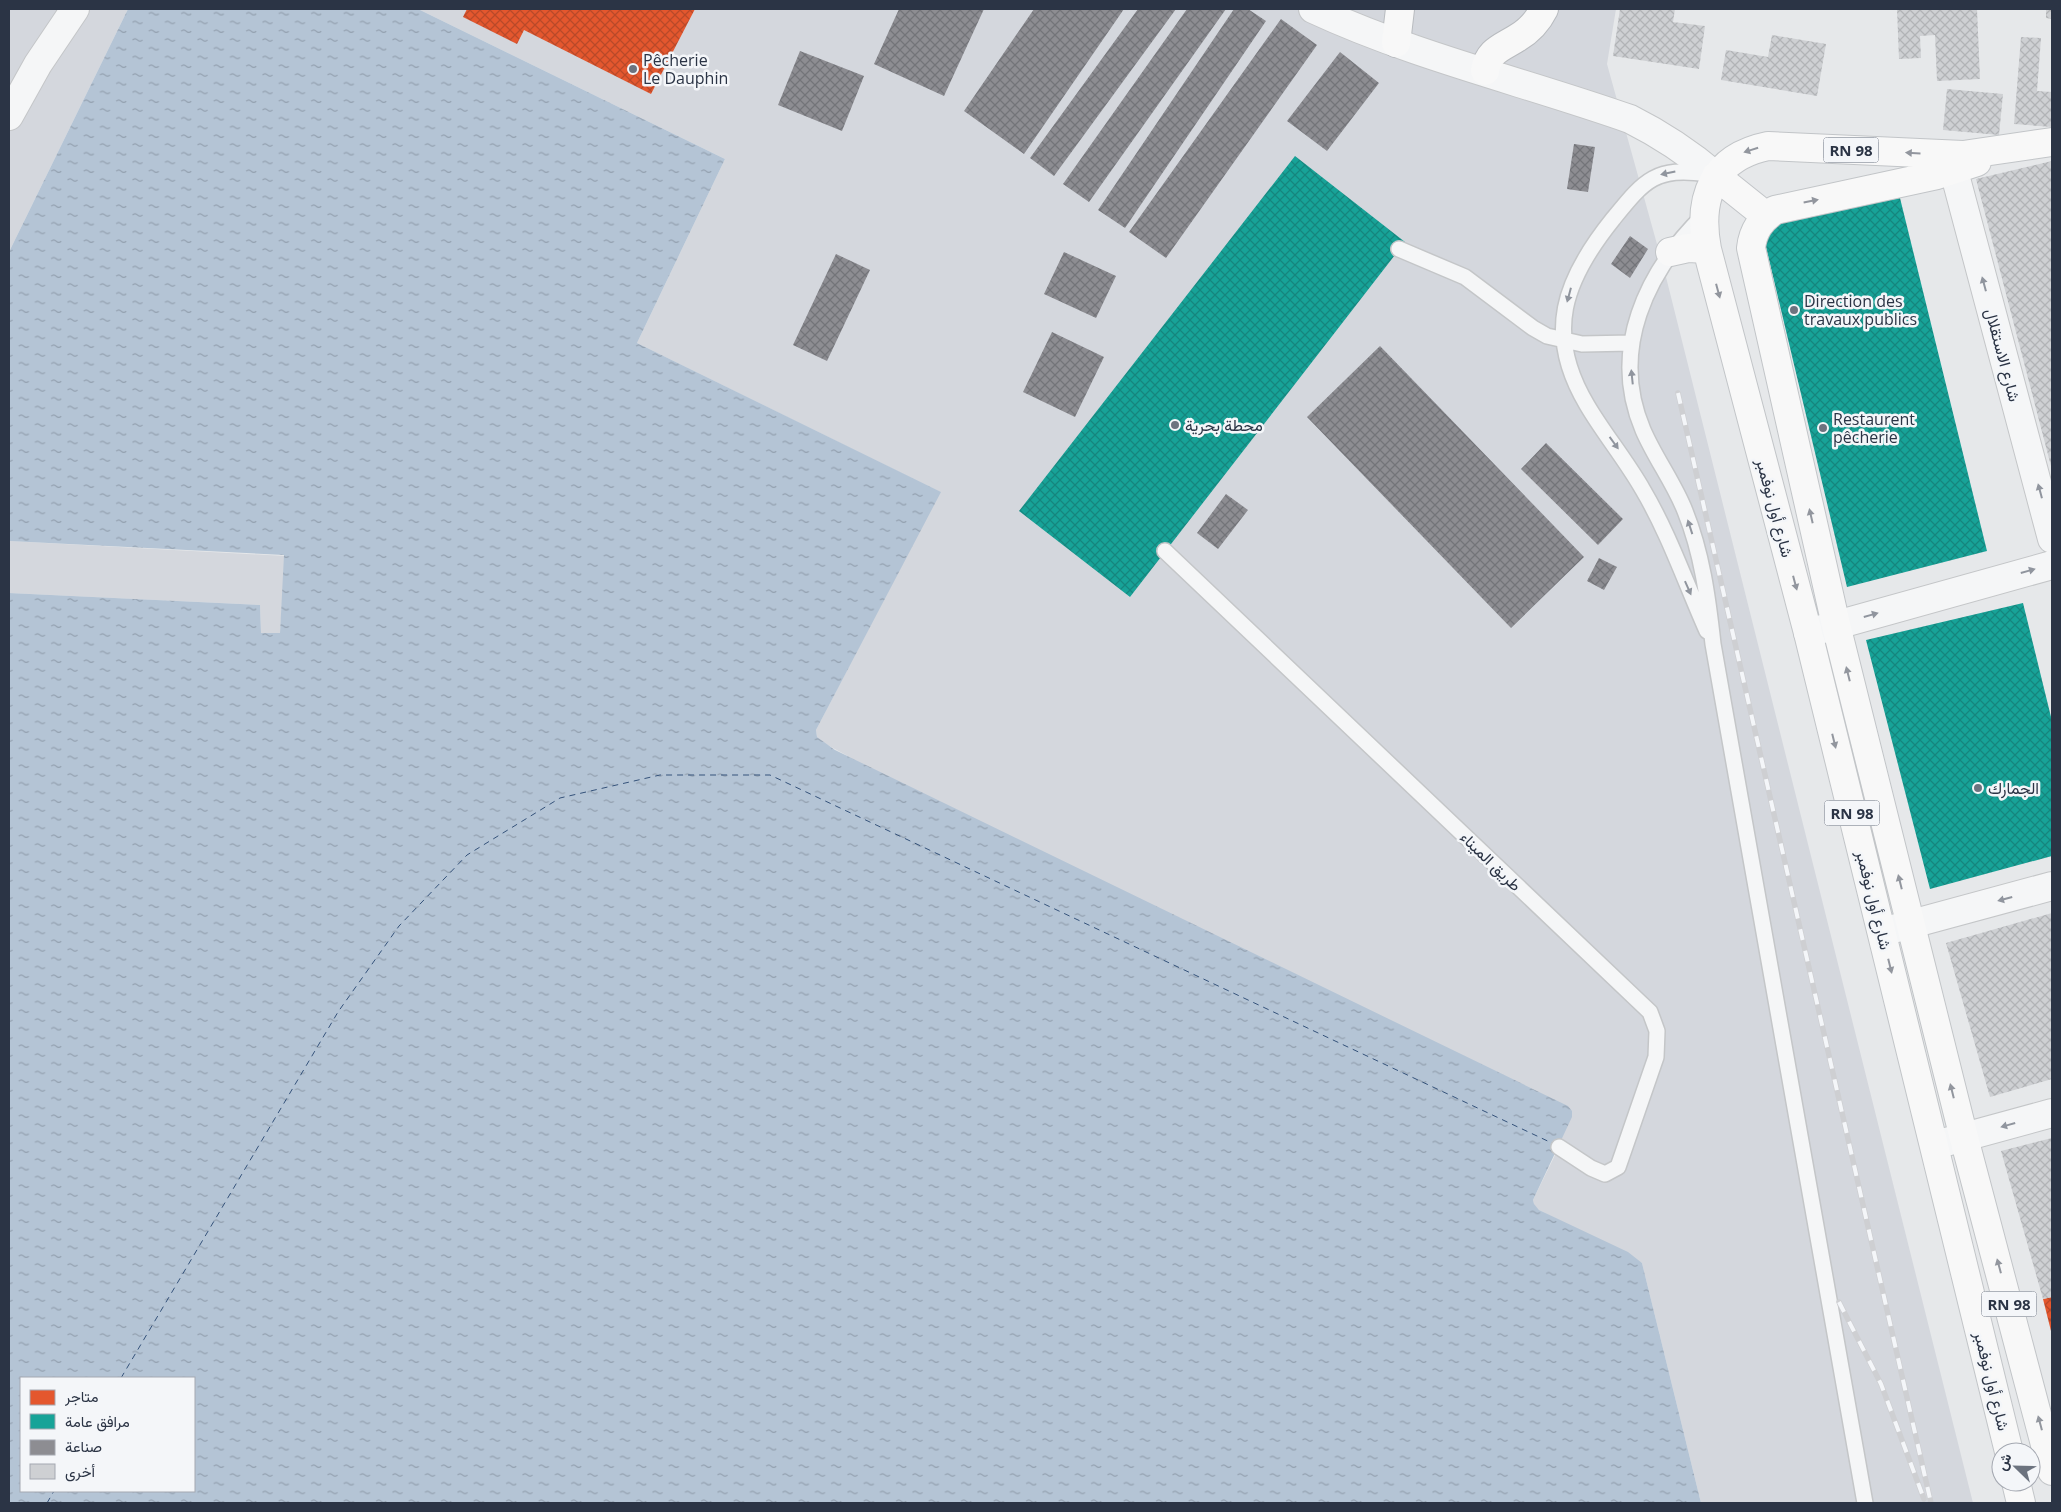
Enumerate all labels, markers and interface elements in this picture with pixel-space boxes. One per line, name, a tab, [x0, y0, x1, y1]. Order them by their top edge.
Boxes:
place label: Pêcherie Le Dauphin	[643, 49, 728, 89]
marker: Pêcherie Le Dauphin	[627, 63, 639, 75]
road number: RN 98	[1824, 138, 1878, 162]
one-way arrow	[1744, 147, 1759, 155]
one-way arrow	[1905, 149, 1921, 157]
one-way arrow	[1659, 170, 1675, 178]
one-way arrow	[1804, 196, 1820, 204]
one-way arrow	[1980, 276, 1988, 291]
one-way arrow	[1714, 283, 1722, 298]
one-way arrow	[1564, 287, 1572, 302]
place label: Direction des travaux publics	[1804, 290, 1917, 330]
marker: Direction des travaux publics	[1788, 304, 1800, 316]
street label: شارع الاستقلال	[1979, 306, 2026, 404]
one-way arrow	[1627, 369, 1635, 385]
place label: Restaurent pêcherie	[1833, 408, 1915, 448]
place label: محطة بحرية	[1185, 414, 1263, 436]
marker: محطة بحرية	[1169, 419, 1181, 431]
marker: Restaurent pêcherie	[1817, 422, 1829, 434]
one-way arrow	[1609, 436, 1619, 450]
street label: شارع أول نوفمبر	[1750, 455, 1799, 560]
one-way arrow	[2035, 484, 2043, 499]
one-way arrow	[1807, 508, 1815, 523]
one-way arrow	[1686, 520, 1694, 535]
one-way arrow	[2020, 567, 2035, 575]
one-way arrow	[1791, 576, 1799, 591]
one-way arrow	[1684, 581, 1692, 595]
one-way arrow	[1864, 610, 1879, 618]
one-way arrow	[1844, 666, 1852, 681]
one-way arrow	[1830, 733, 1838, 748]
place label: الجمارك	[1988, 777, 2039, 799]
marker: الجمارك	[1972, 782, 1984, 794]
road number: RN 98	[1824, 800, 1880, 826]
street label: طريق الميناء	[1456, 826, 1526, 896]
street label: شارع أول نوفمبر	[1850, 847, 1897, 952]
one-way arrow	[1896, 875, 1904, 890]
one-way arrow	[1998, 895, 2013, 903]
one-way arrow	[1886, 959, 1894, 974]
one-way arrow	[1948, 1083, 1956, 1098]
one-way arrow	[2001, 1122, 2016, 1130]
one-way arrow	[1994, 1259, 2002, 1274]
road number: RN 98	[1982, 1292, 2036, 1316]
street label: شارع أول نوفمبر	[1968, 1328, 2015, 1433]
legend	[20, 1377, 195, 1492]
text: متاجر	[64, 1386, 99, 1406]
text: مرافق عامة	[65, 1411, 130, 1432]
one-way arrow	[2036, 1416, 2044, 1431]
text: صناعة	[65, 1436, 102, 1456]
north arrow	[1991, 1442, 2041, 1492]
text: ش	[1992, 1450, 2016, 1473]
text: أخرى	[65, 1461, 95, 1482]

